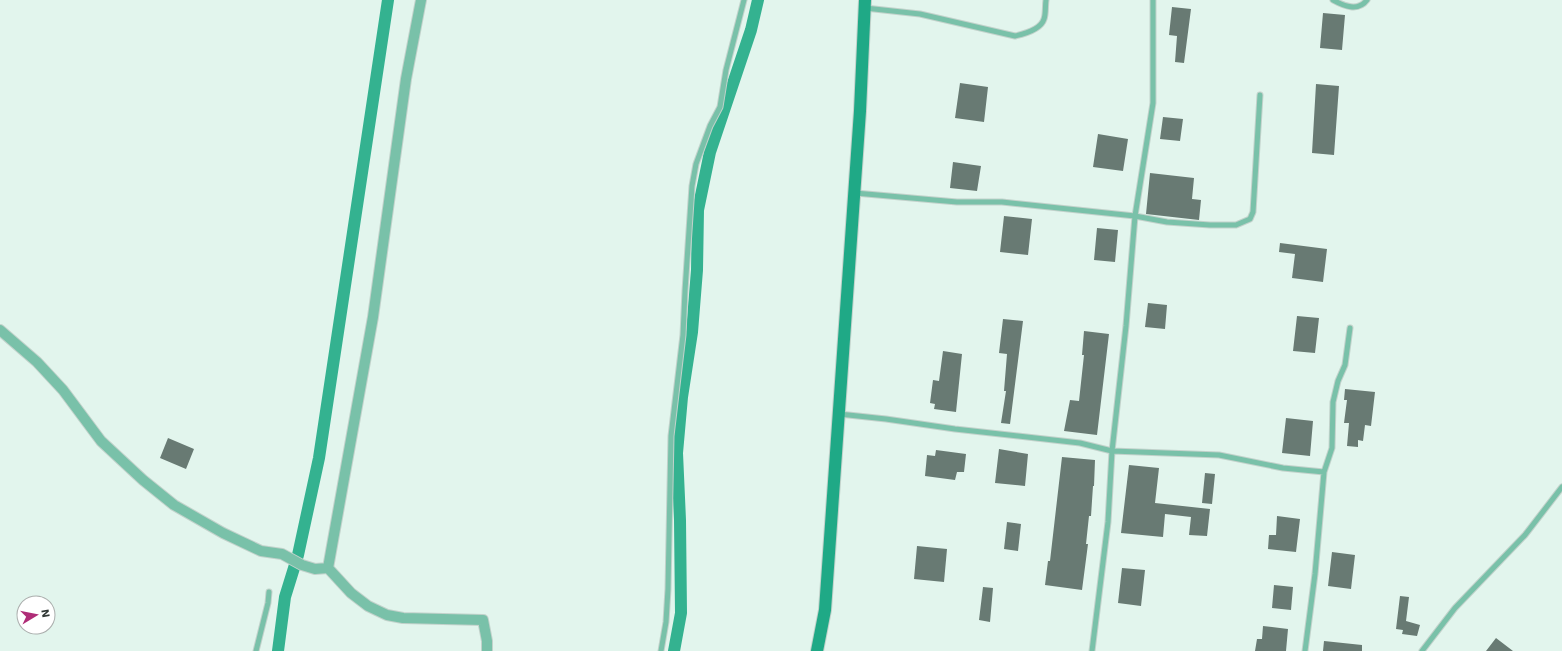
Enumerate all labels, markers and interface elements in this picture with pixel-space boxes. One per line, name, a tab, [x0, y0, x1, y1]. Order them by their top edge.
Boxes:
north arrow	[16, 595, 56, 635]
text: N	[38, 608, 52, 618]

